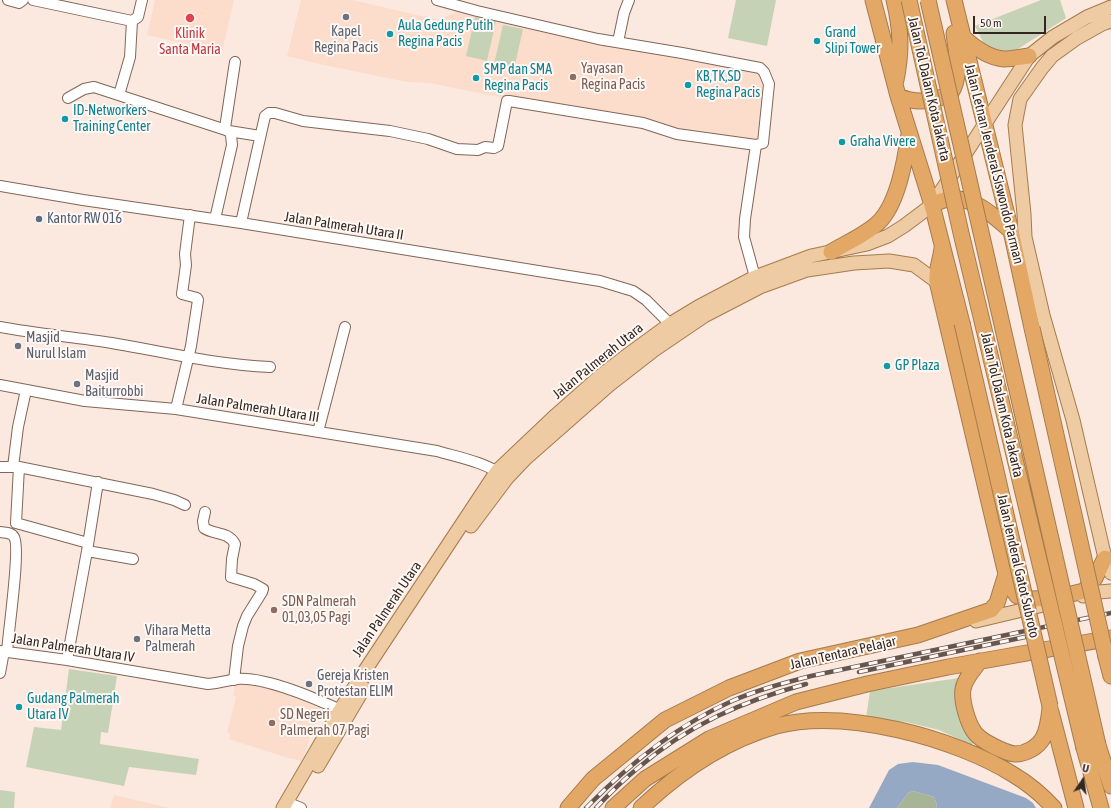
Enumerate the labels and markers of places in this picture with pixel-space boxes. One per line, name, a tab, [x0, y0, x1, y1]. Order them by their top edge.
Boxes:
marker: Klinik Santa Maria	[184, 12, 196, 24]
marker: Kapel Regina Pacis	[341, 12, 351, 22]
place label: Aula Gedung Putih Regina Pacis	[398, 18, 493, 50]
place label: Kapel Regina Pacis	[314, 24, 378, 56]
place label: Grand Slipi Tower	[825, 25, 880, 58]
place label: Klinik Santa Maria	[159, 26, 221, 58]
marker: Aula Gedung Putih Regina Pacis	[385, 29, 395, 39]
marker: Grand Slipi Tower	[812, 36, 822, 46]
place label: Yayasan Regina Pacis	[581, 61, 645, 94]
place label: SMP dan SMA Regina Pacis	[484, 62, 552, 94]
place label: KB,TK,SD Regina Pacis	[696, 69, 760, 102]
marker: Yayasan Regina Pacis	[568, 72, 578, 82]
marker: SMP dan SMA Regina Pacis	[471, 73, 481, 83]
marker: KB,TK,SD Regina Pacis	[683, 80, 693, 90]
place label: ID-Networkers Training Center	[73, 103, 150, 136]
marker: ID-Networkers Training Center	[60, 114, 70, 124]
place label: Graha Vivere	[850, 134, 916, 150]
marker: Graha Vivere	[837, 137, 847, 147]
place label: Kantor RW 016	[47, 211, 122, 227]
marker: Kantor RW 016	[34, 214, 44, 224]
place label: Masjid Nurul Islam	[26, 330, 86, 362]
marker: Masjid Nurul Islam	[13, 341, 23, 351]
place label: GP Plaza	[895, 358, 940, 374]
marker: GP Plaza	[882, 361, 892, 371]
place label: Masjid Baiturrobbi	[85, 368, 143, 400]
marker: Masjid Baiturrobbi	[72, 379, 82, 389]
place label: SDN Palmerah 01,03,05 Pagi	[282, 594, 356, 626]
marker: SDN Palmerah 01,03,05 Pagi	[269, 605, 279, 615]
place label: Vihara Metta Palmerah	[145, 623, 211, 656]
marker: Vihara Metta Palmerah	[132, 634, 142, 644]
place label: Gereja Kristen Protestan ELIM	[317, 668, 393, 700]
marker: Gereja Kristen Protestan ELIM	[304, 679, 314, 689]
place label: Gudang Palmerah Utara IV	[27, 691, 119, 724]
marker: Gudang Palmerah Utara IV	[14, 702, 24, 712]
place label: SD Negeri Palmerah 07 Pagi	[280, 707, 370, 740]
marker: SD Negeri Palmerah 07 Pagi	[267, 718, 277, 728]

